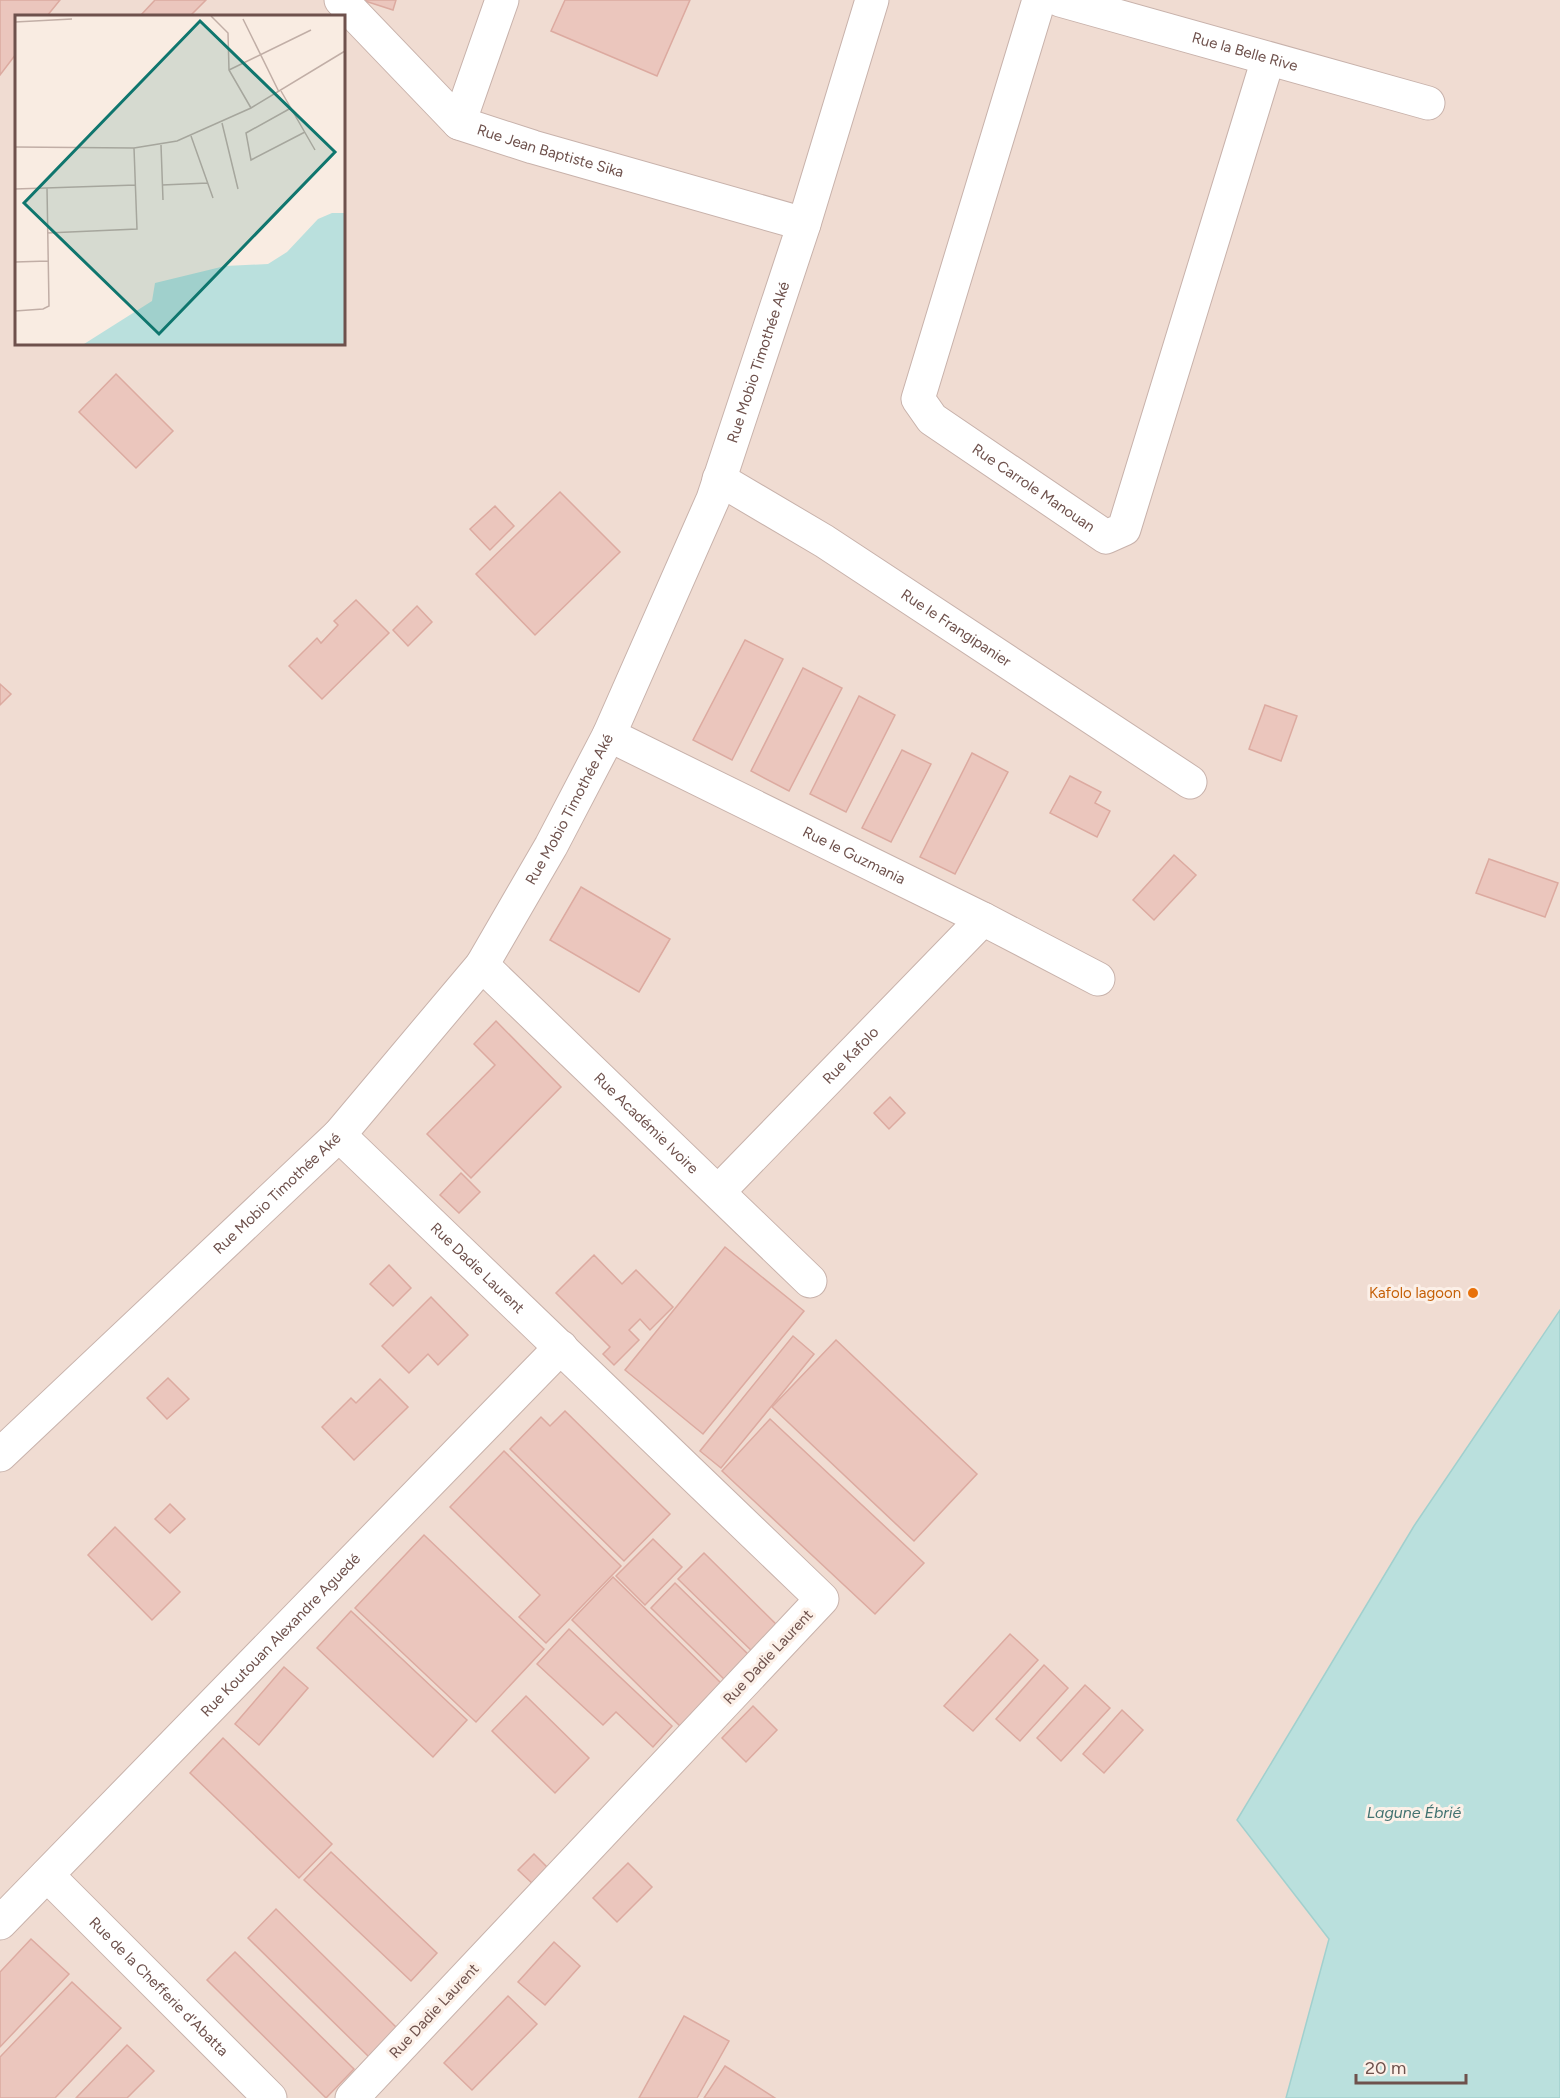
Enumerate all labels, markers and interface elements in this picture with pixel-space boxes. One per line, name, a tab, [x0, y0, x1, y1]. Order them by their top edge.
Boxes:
inset map	[15, 15, 345, 345]
street label: Rue la Belle Rive	[1190, 28, 1300, 75]
street label: Rue Jean Baptiste Sika	[475, 120, 626, 181]
street label: Rue Mobio Timothée Aké	[723, 279, 793, 445]
street label: Rue Carrole Manouan	[969, 440, 1098, 536]
street label: Rue le Frangipanier	[898, 585, 1014, 671]
street label: Rue Mobio Timothée Aké	[522, 731, 617, 888]
street label: Rue le Guzmania	[800, 823, 908, 888]
street label: Rue Kafolo	[819, 1023, 883, 1088]
street label: Rue Académie Ivoire	[590, 1069, 702, 1178]
street label: Rue Mobio Timothée Aké	[210, 1129, 345, 1258]
street label: Rue Dadie Laurent	[427, 1219, 528, 1317]
place label: Kafolo lagoon	[1369, 1284, 1461, 1302]
marker: Kafolo lagoon	[1466, 1286, 1480, 1300]
street label: Rue Koutouan Alexandre Aguedé	[197, 1550, 364, 1721]
street label: Rue Dadie Laurent	[720, 1606, 817, 1708]
water label: Lagune Ébrié	[1367, 1803, 1461, 1822]
street label: Rue de la Chefferie d'Abatta	[85, 1913, 232, 2060]
street label: Rue Dadie Laurent	[386, 1960, 483, 2062]
scale bar	[1356, 2047, 1466, 2085]
text: 20 m	[1365, 2057, 1406, 2079]

